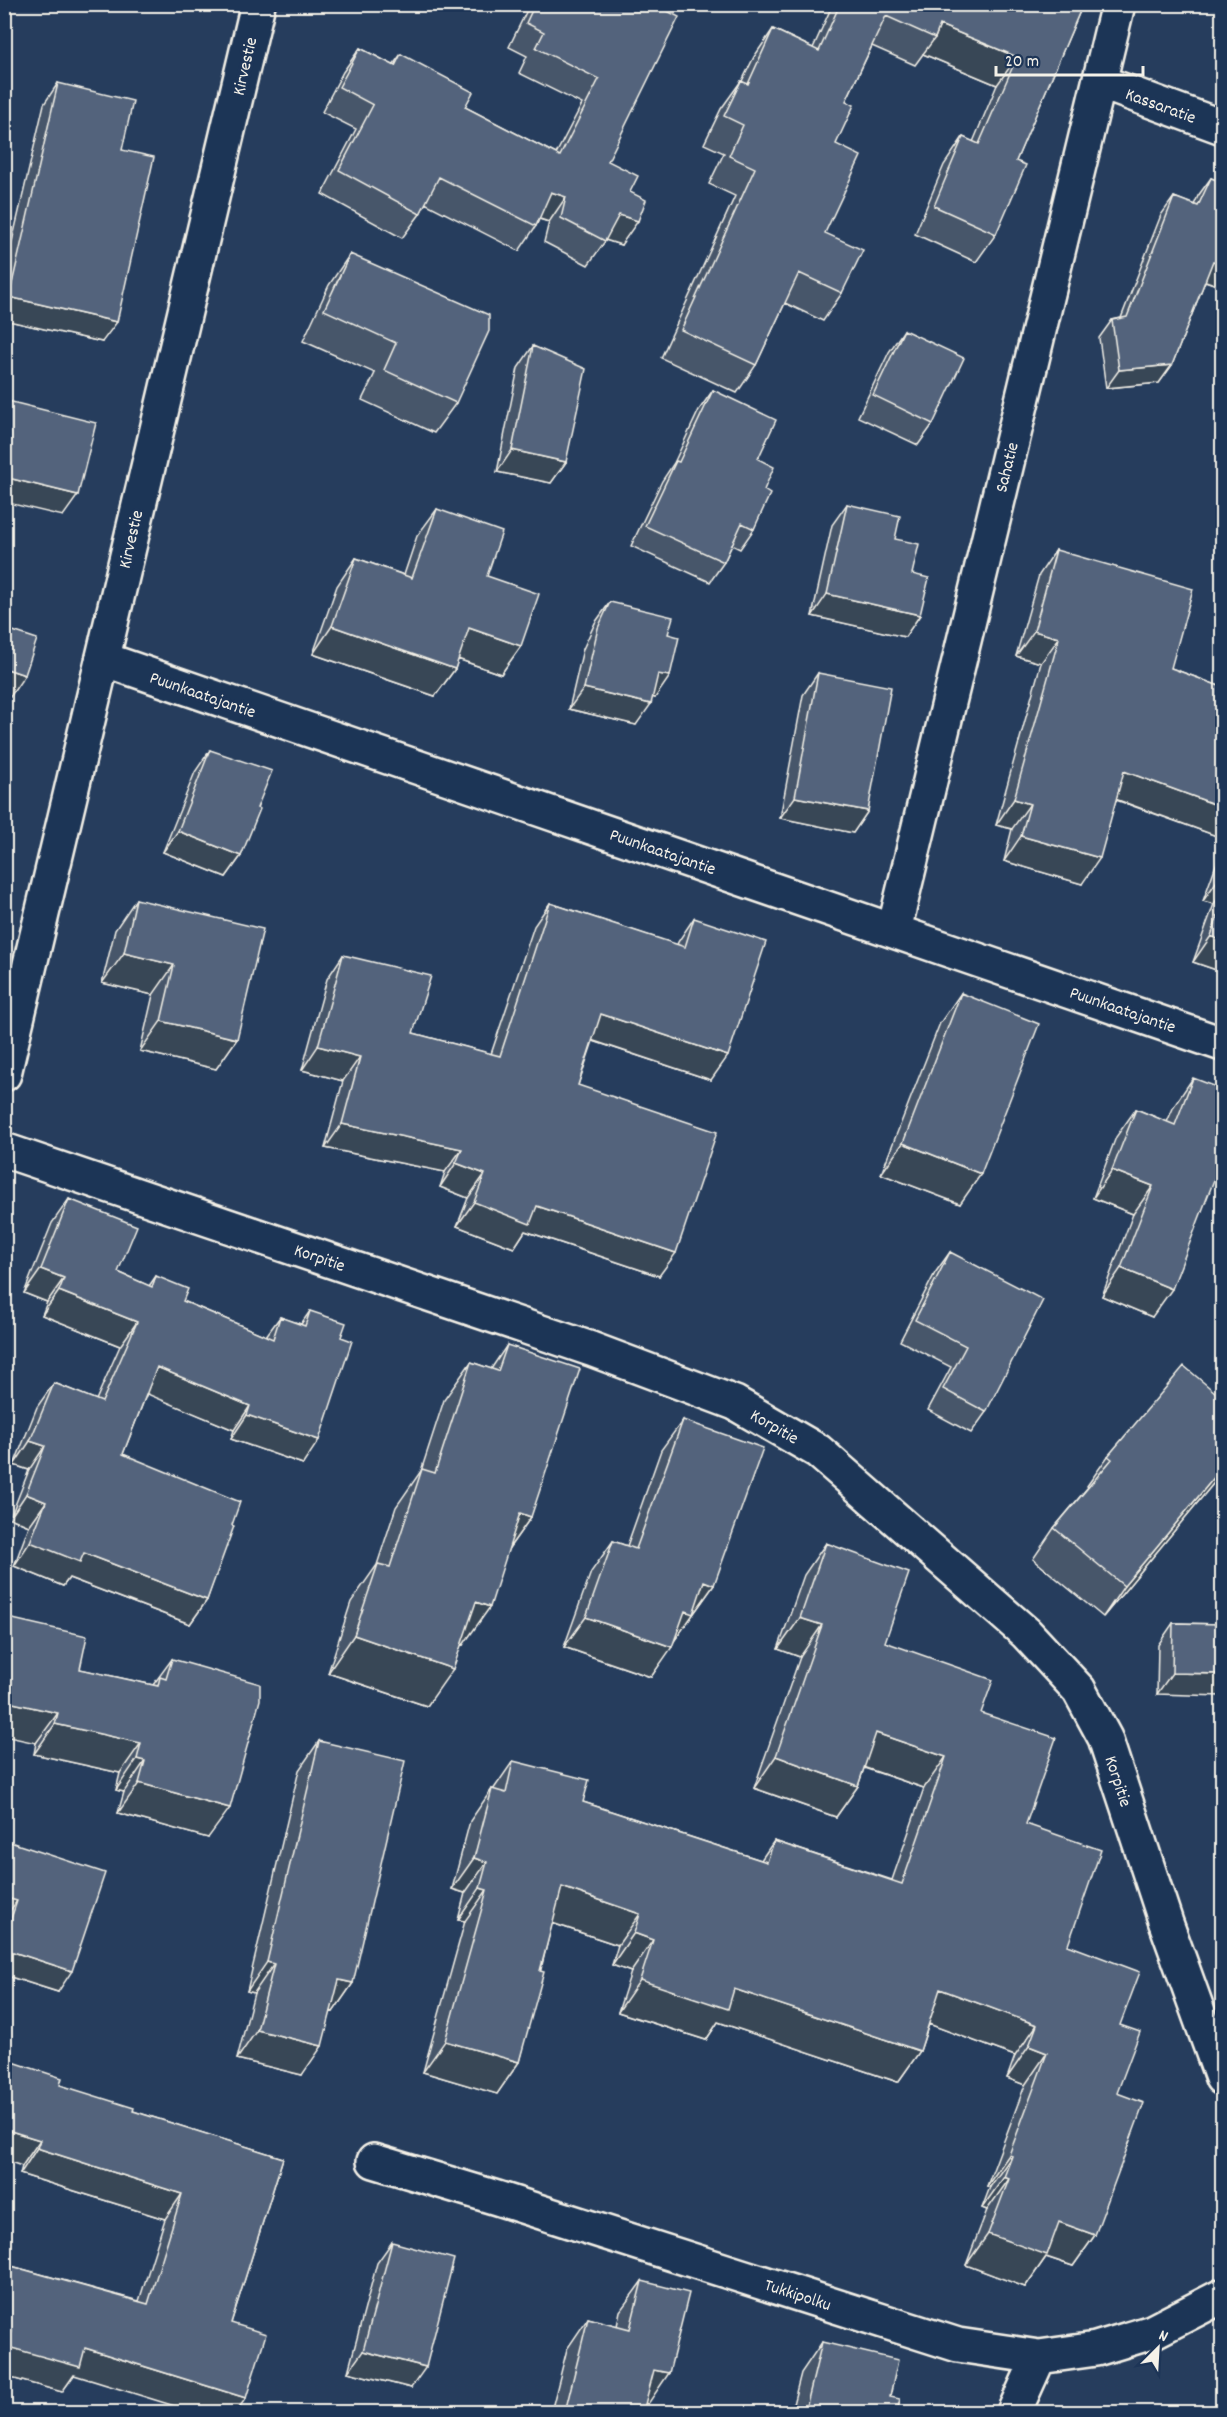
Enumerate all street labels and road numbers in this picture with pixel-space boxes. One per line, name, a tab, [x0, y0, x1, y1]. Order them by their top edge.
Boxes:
street label: Kirvestie	[228, 35, 265, 98]
street label: Kassaratie	[1121, 83, 1199, 132]
street label: Sahatie	[990, 440, 1027, 495]
street label: Kirvestie	[114, 508, 151, 571]
street label: Puunkaatajantie	[146, 667, 259, 726]
street label: Puunkaatajantie	[606, 824, 719, 883]
street label: Puunkaatajantie	[1066, 982, 1179, 1041]
street label: Korpitie	[290, 1239, 348, 1280]
street label: Korpitie	[745, 1404, 803, 1452]
street label: Korpitie	[1097, 1753, 1137, 1811]
street label: Tukkipolku	[761, 2274, 834, 2319]

